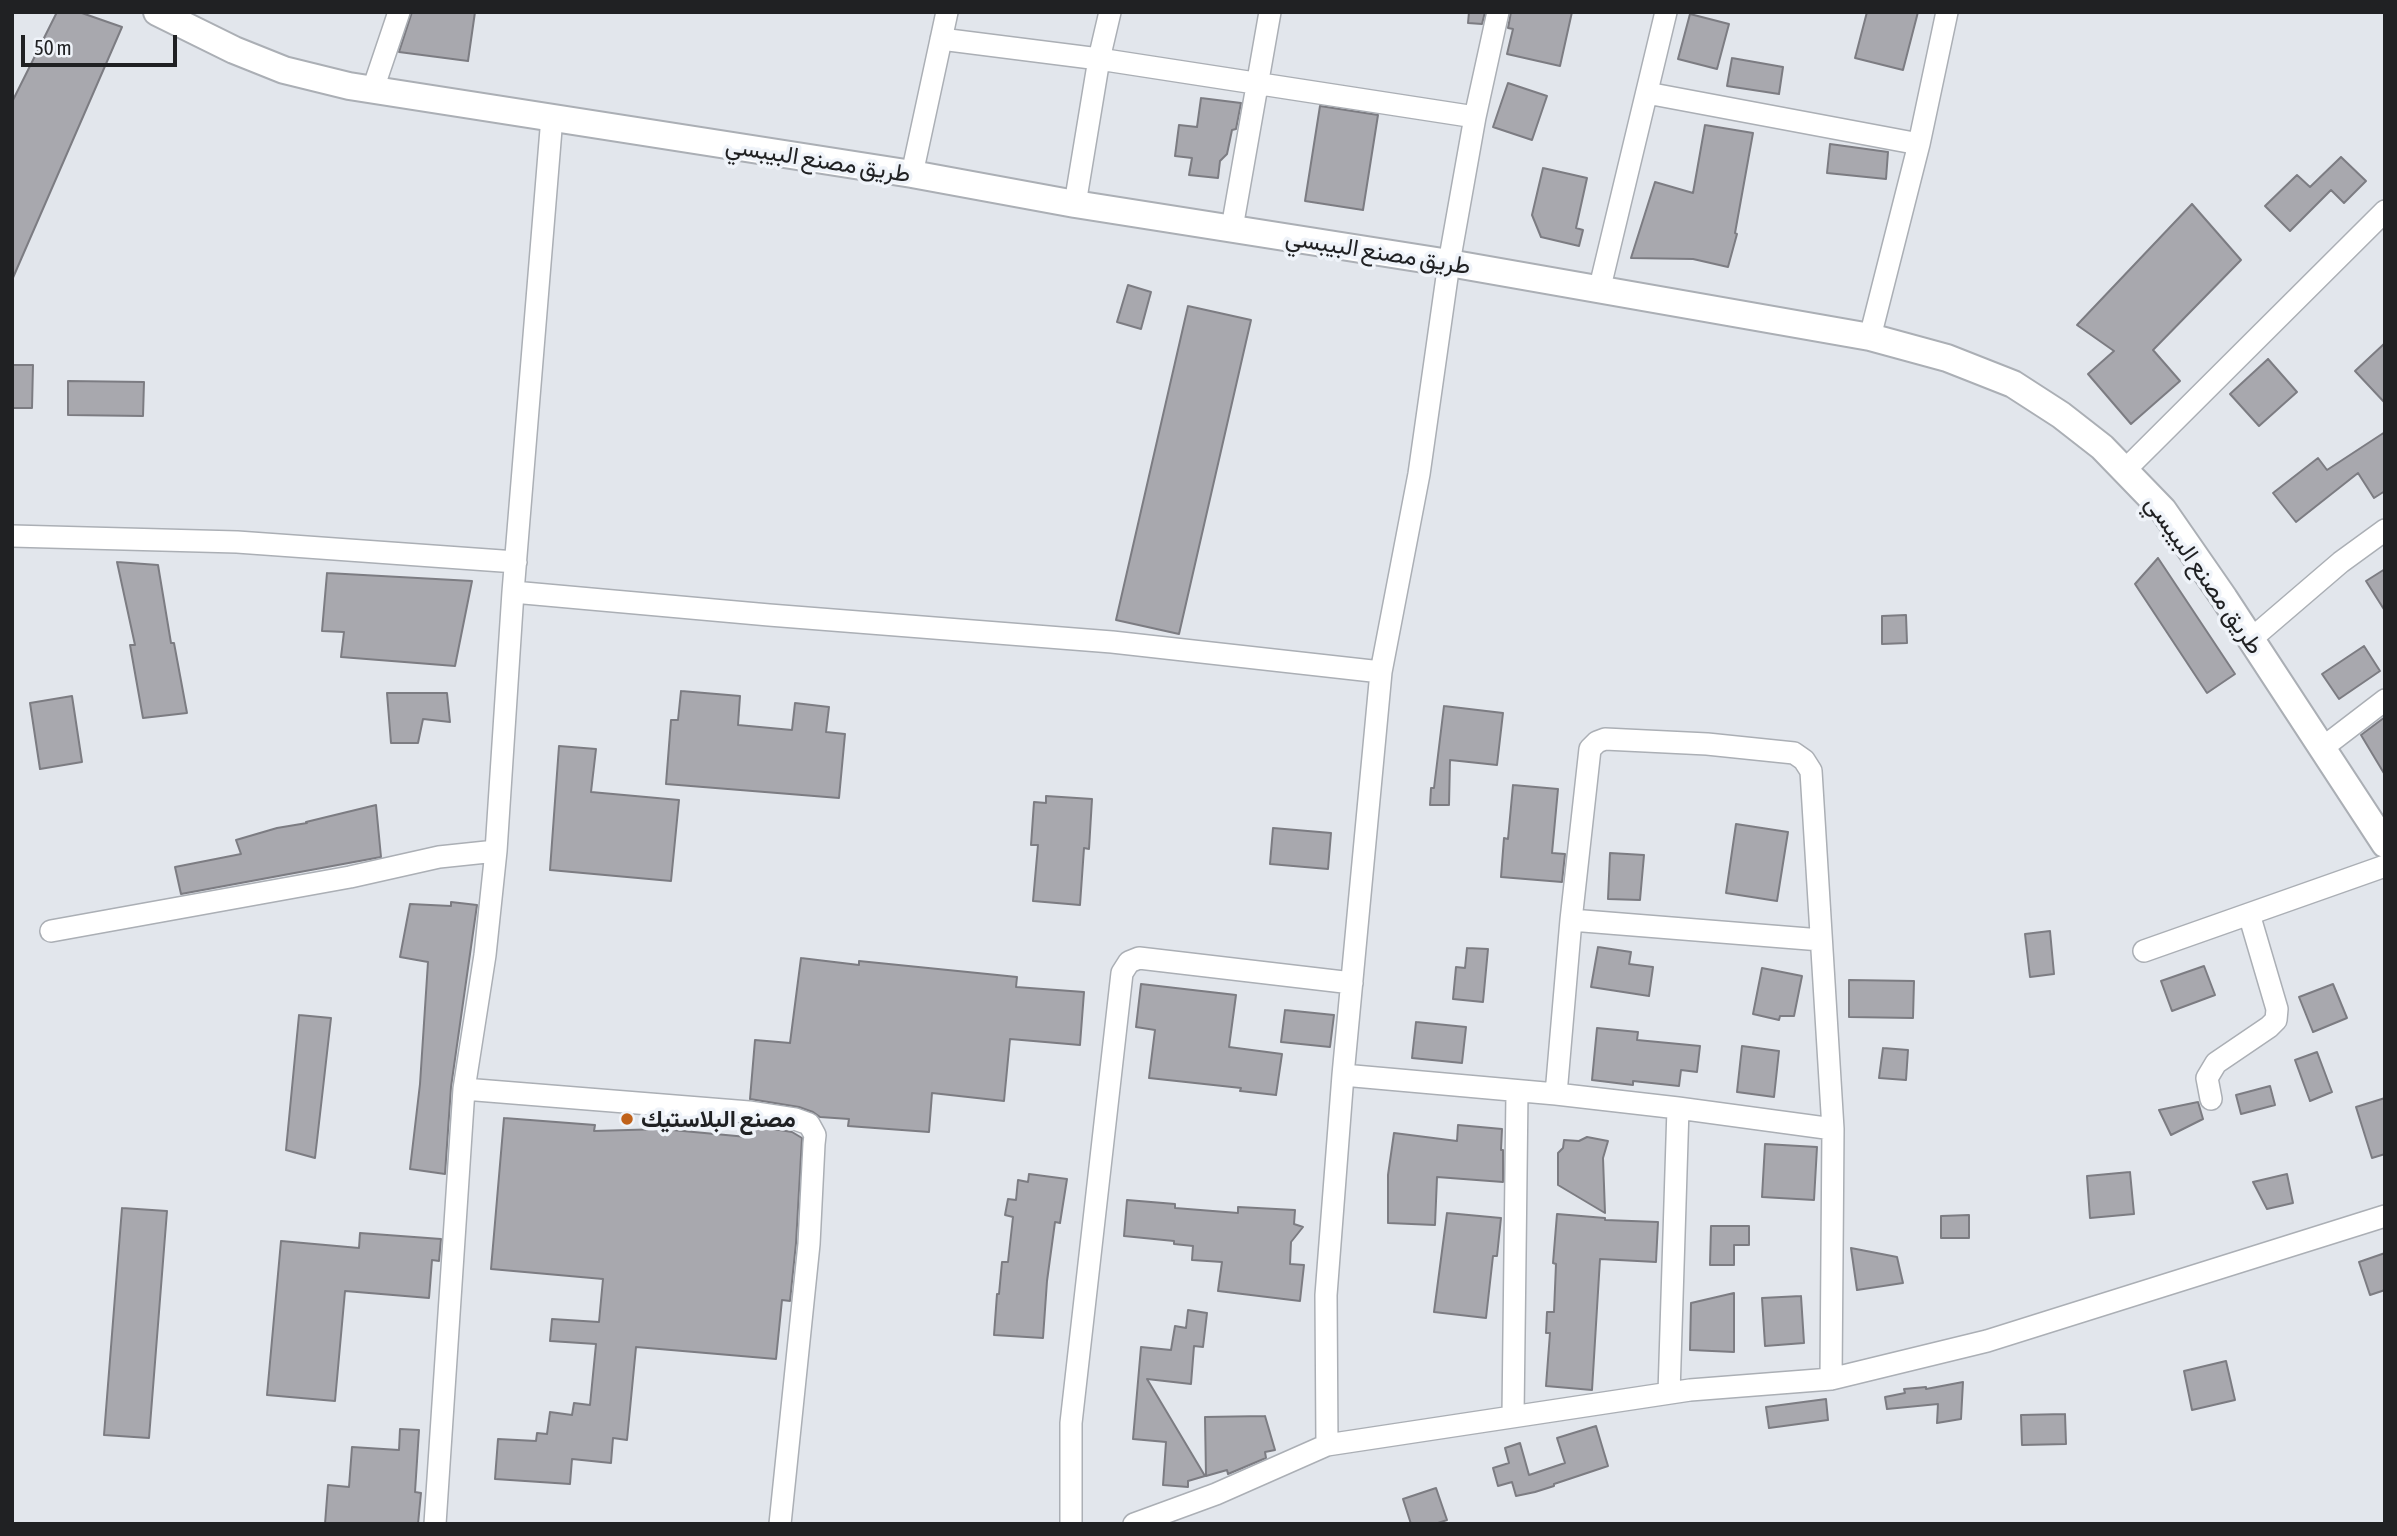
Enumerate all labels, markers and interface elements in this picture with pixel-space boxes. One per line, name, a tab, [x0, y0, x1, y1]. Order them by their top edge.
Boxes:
scale bar	[24, 21, 180, 65]
text: 50 m	[34, 35, 72, 59]
street label: طريق مصنع البيبسي	[723, 131, 913, 189]
street label: طريق مصنع البيبسي	[1283, 223, 1473, 281]
street label: طريق مصنع البيبسي	[2139, 490, 2269, 660]
place label: مصنع البلاستيك	[641, 1105, 796, 1133]
marker: مصنع البلاستيك	[619, 1111, 635, 1127]

